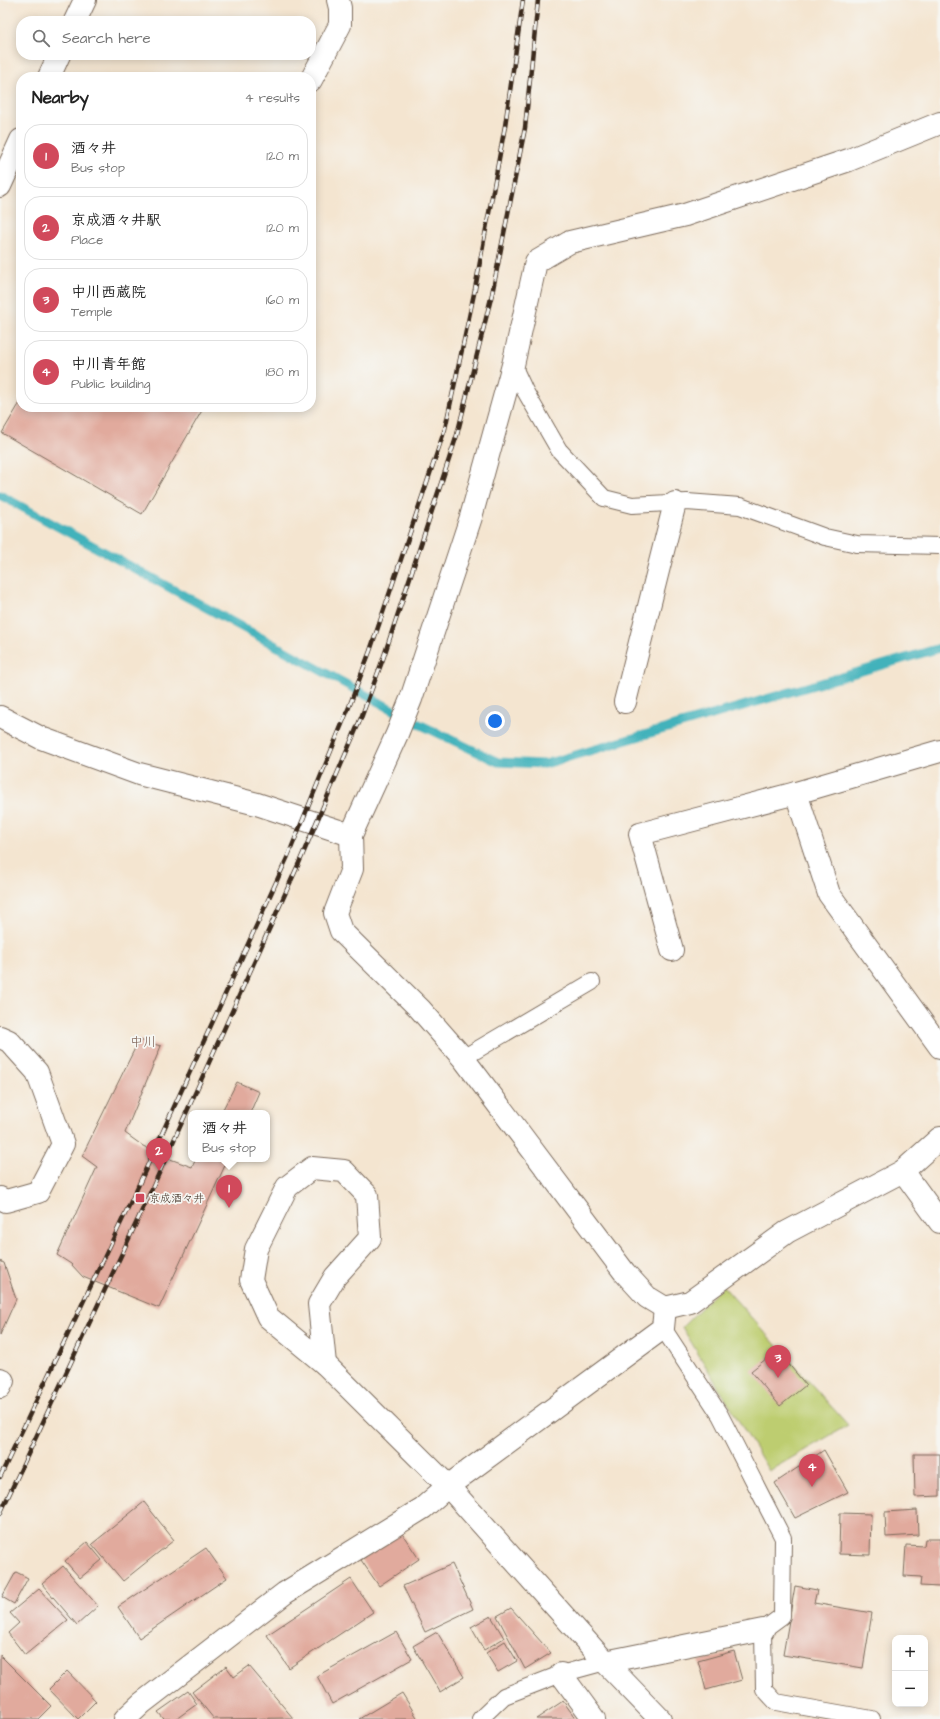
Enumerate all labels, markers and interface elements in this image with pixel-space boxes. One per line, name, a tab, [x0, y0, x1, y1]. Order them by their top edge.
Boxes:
search box	[16, 16, 316, 60]
icon: search	[30, 27, 52, 49]
text: Search here	[62, 28, 151, 49]
text: Nearby	[32, 86, 89, 110]
text: 4 results	[245, 89, 300, 107]
text: 酒々井	[71, 138, 116, 159]
text: 1	[45, 147, 47, 165]
text: 120 m	[266, 147, 299, 165]
text: Bus stop	[71, 159, 125, 177]
text: 京成酒々井駅	[71, 210, 161, 231]
text: 2	[42, 219, 50, 237]
text: 120 m	[266, 219, 299, 237]
text: Place	[71, 231, 103, 249]
text: 中川西蔵院	[71, 282, 146, 303]
text: 3	[43, 291, 49, 309]
text: 160 m	[266, 291, 299, 309]
text: Temple	[71, 303, 113, 321]
text: 中川青年館	[71, 354, 146, 375]
text: 4	[42, 363, 50, 381]
text: 180 m	[265, 363, 299, 381]
text: Public building	[71, 375, 150, 393]
your location	[485, 711, 505, 731]
district label: 中川	[130, 1033, 156, 1051]
popup	[188, 1110, 270, 1162]
text: 酒々井	[202, 1118, 247, 1139]
pin: 2	[146, 1138, 172, 1171]
text: Bus stop	[202, 1139, 256, 1157]
pin: 1	[216, 1175, 242, 1208]
place label: 京成酒々井	[149, 1191, 204, 1206]
marker: 京成酒々井	[134, 1192, 146, 1204]
pin: 3	[765, 1345, 791, 1378]
pin: 4	[799, 1454, 825, 1487]
map controls	[892, 1635, 928, 1707]
button: +	[892, 1635, 928, 1671]
button: −	[892, 1671, 928, 1707]

